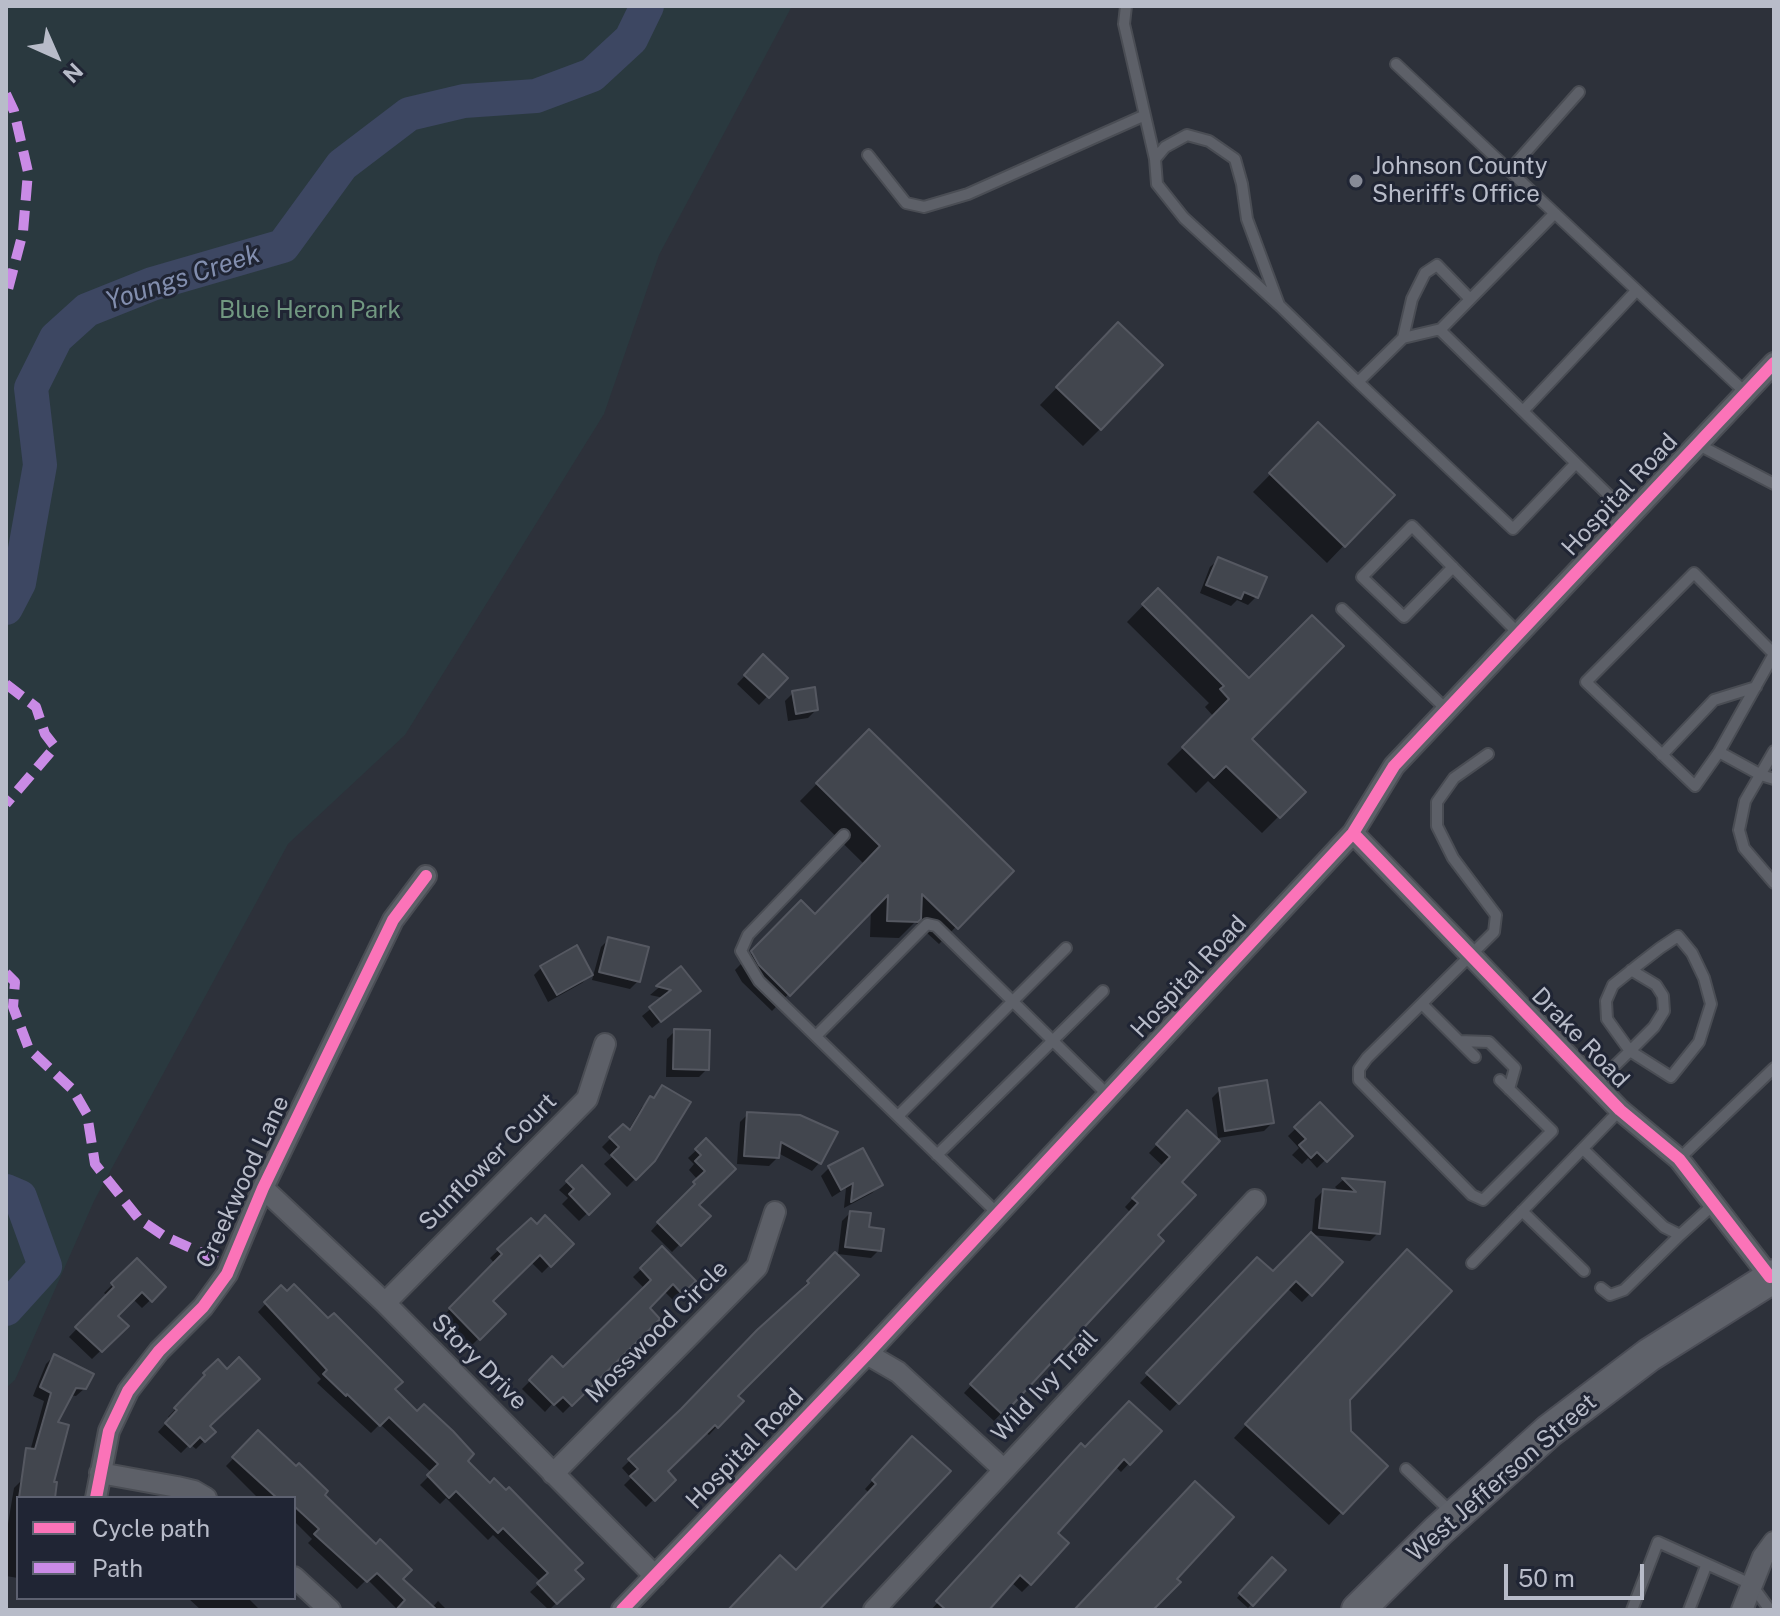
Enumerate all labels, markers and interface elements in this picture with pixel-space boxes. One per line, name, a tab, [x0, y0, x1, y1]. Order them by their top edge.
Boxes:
north arrow	[16, 16, 96, 96]
text: N	[58, 58, 88, 88]
place label: Johnson County Sheriff's Office	[1372, 153, 1547, 209]
marker: Johnson County Sheriff's Office	[1347, 172, 1365, 190]
water label: Youngs Creek	[102, 238, 264, 318]
park label: Blue Heron Park	[219, 297, 401, 325]
street label: Hospital Road	[1556, 428, 1684, 562]
street label: Hospital Road	[1125, 910, 1253, 1044]
street label: Drake Road	[1525, 982, 1635, 1094]
street label: Sunflower Court	[413, 1087, 563, 1237]
street label: Creekwood Lane	[191, 1091, 295, 1273]
street label: Mosswood Circle	[580, 1255, 734, 1409]
street label: Story Drive	[425, 1308, 533, 1416]
street label: Wild Ivy Trail	[986, 1324, 1104, 1448]
street label: Hospital Road	[680, 1383, 810, 1515]
street label: West Jefferson Street	[1401, 1388, 1603, 1568]
legend	[16, 1496, 296, 1600]
text: Cycle path	[92, 1514, 210, 1542]
scale bar	[1508, 1548, 1648, 1598]
text: Path	[92, 1554, 143, 1582]
text: 50 m	[1518, 1564, 1575, 1592]

